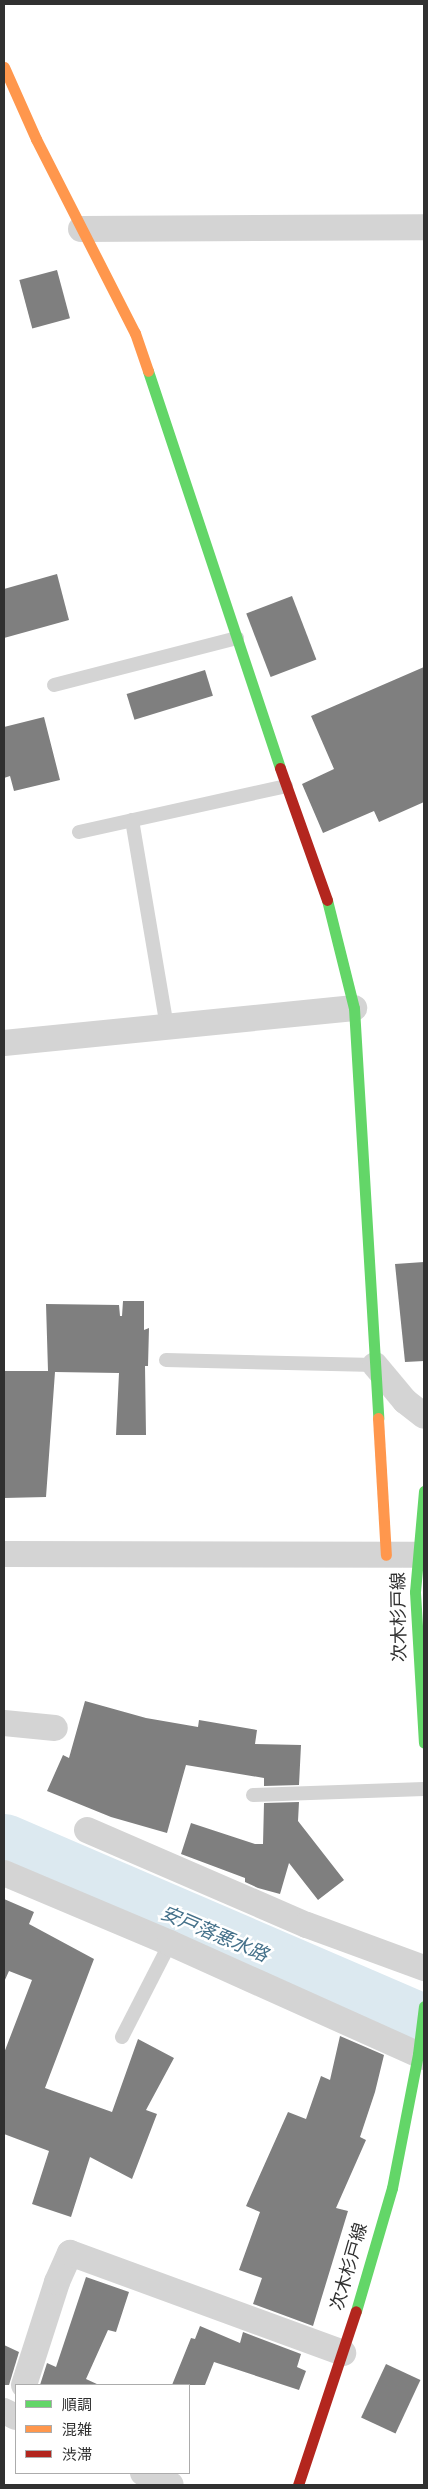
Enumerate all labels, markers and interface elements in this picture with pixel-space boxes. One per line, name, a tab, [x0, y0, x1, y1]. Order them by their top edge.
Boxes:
street label: 次木杉戸線	[388, 1572, 412, 1662]
water label: 安戸落悪水路	[157, 1902, 271, 1968]
street label: 次木杉戸線	[327, 2221, 373, 2313]
legend	[15, 2384, 190, 2474]
text: 順調	[62, 2398, 92, 2413]
text: 混雑	[62, 2423, 92, 2438]
text: 渋滞	[62, 2448, 92, 2463]

